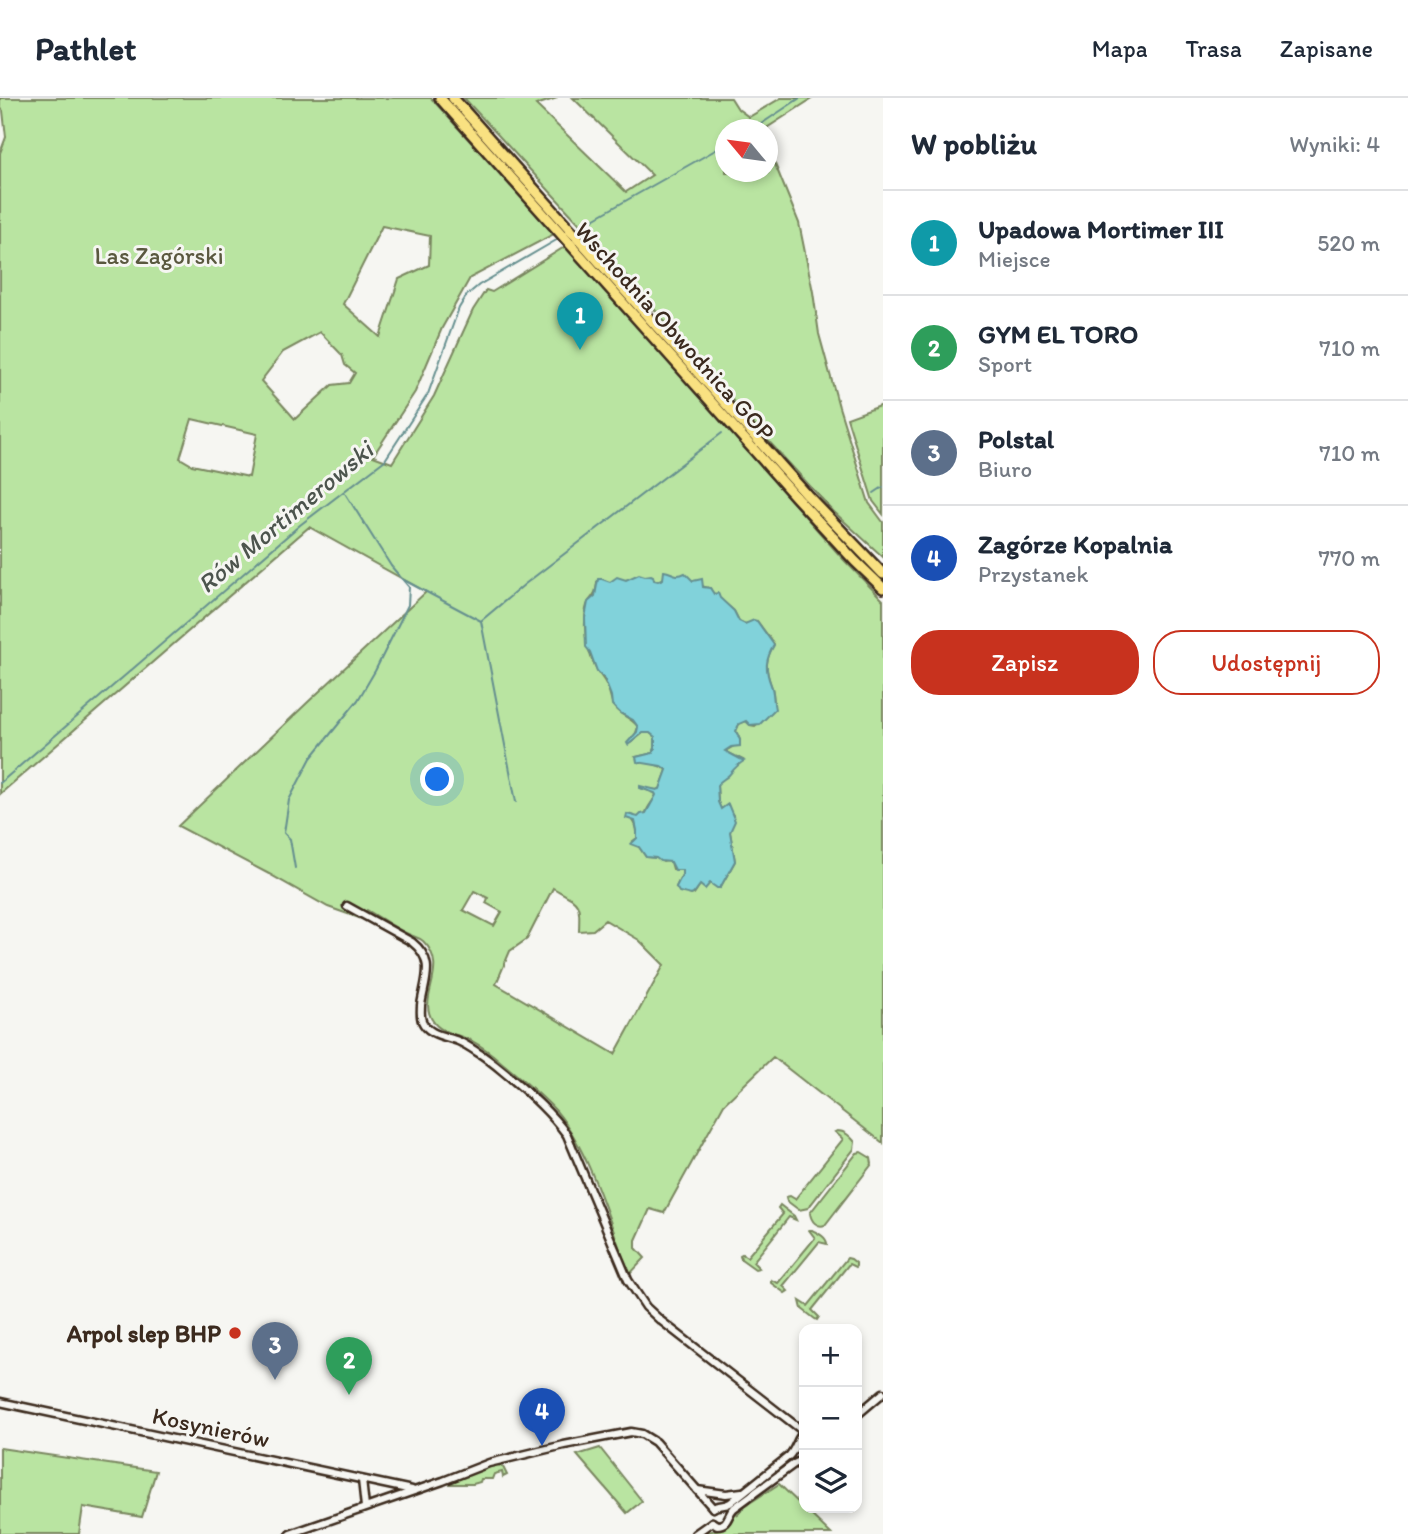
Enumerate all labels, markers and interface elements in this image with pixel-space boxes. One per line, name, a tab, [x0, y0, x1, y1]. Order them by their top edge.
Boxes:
text: Pathlet	[35, 29, 137, 68]
text: Mapa	[1092, 34, 1148, 63]
text: Trasa	[1186, 34, 1242, 63]
text: Zapisane	[1280, 34, 1373, 63]
north arrow	[715, 119, 778, 182]
text: W pobliżu	[911, 125, 1037, 162]
text: Wyniki: 4	[1289, 130, 1380, 158]
text: Upadowa Mortimer III	[978, 213, 1224, 245]
street label: Wschodnia Obwodnica GOP	[569, 215, 781, 447]
text: 1	[929, 229, 939, 257]
text: 520 m	[1317, 229, 1380, 257]
park label: Las Zagórski	[94, 241, 224, 270]
text: Miejsce	[978, 245, 1051, 273]
pin: 1	[557, 292, 603, 350]
text: GYM EL TORO	[978, 318, 1138, 350]
text: 2	[928, 334, 940, 362]
text: 710 m	[1319, 334, 1380, 362]
text: Sport	[978, 350, 1032, 378]
text: Polstal	[978, 423, 1054, 455]
water label: Rów Mortimerowski	[191, 433, 381, 600]
text: 3	[928, 439, 940, 467]
text: 710 m	[1319, 439, 1380, 467]
text: Biuro	[978, 455, 1032, 483]
text: Zagórze Kopalnia	[978, 528, 1172, 560]
text: 4	[927, 544, 941, 572]
text: 770 m	[1318, 544, 1380, 572]
text: Przystanek	[978, 560, 1088, 588]
button: Zapisz	[911, 630, 1139, 695]
button: Udostępnij	[1153, 630, 1380, 695]
your location	[420, 762, 454, 796]
place label: Arpol slep BHP	[66, 1319, 221, 1349]
pin: 3	[252, 1322, 298, 1380]
map controls	[799, 1324, 862, 1513]
button: +	[799, 1324, 862, 1387]
marker: Arpol slep BHP	[227, 1325, 243, 1341]
pin: 2	[326, 1337, 372, 1395]
button: −	[799, 1387, 862, 1450]
pin: 4	[519, 1388, 565, 1446]
street label: Kosynierów	[150, 1400, 272, 1454]
button: layers	[799, 1450, 862, 1513]

